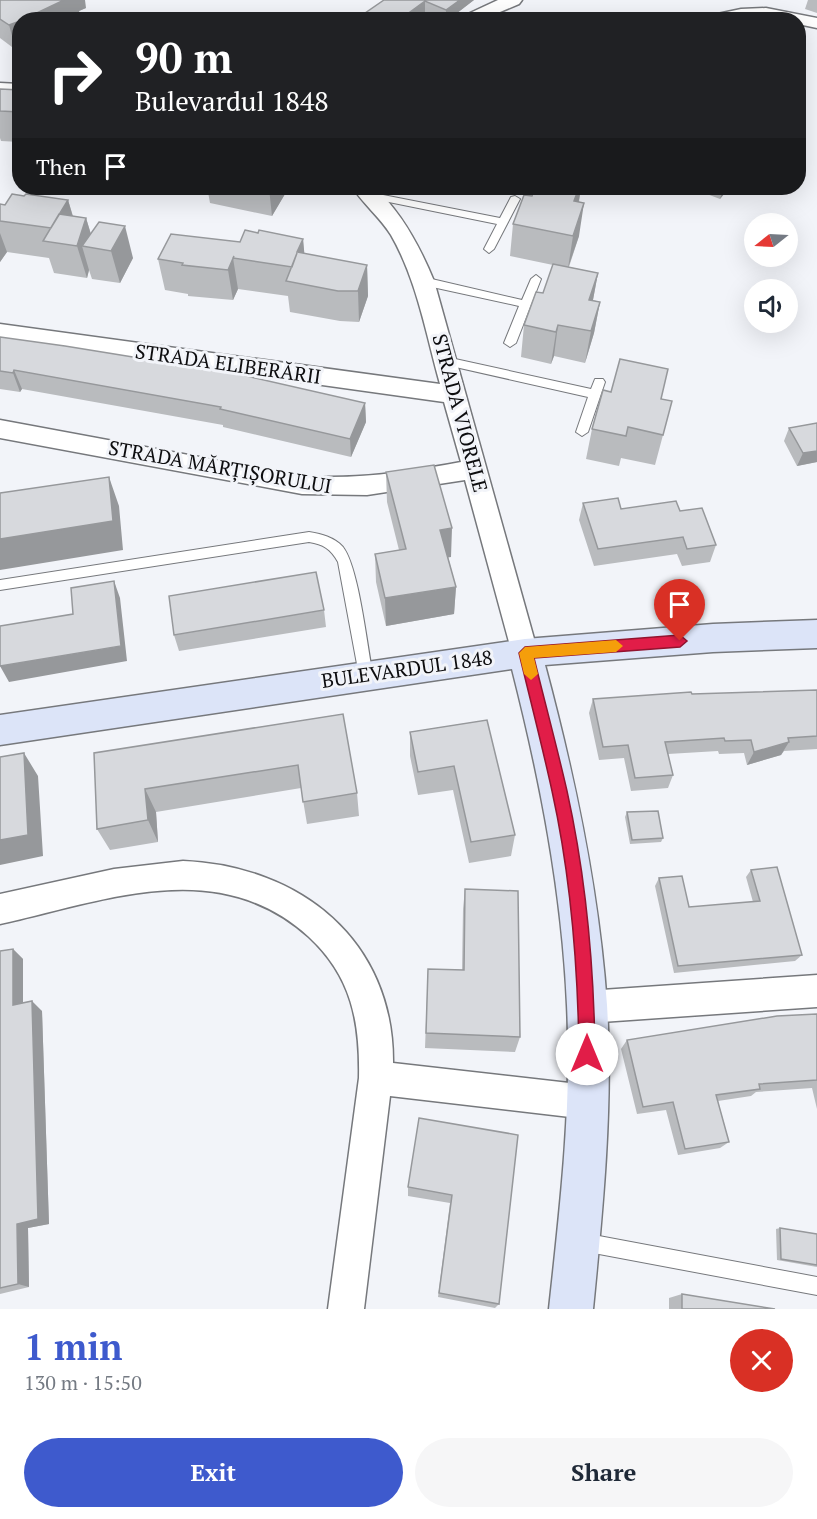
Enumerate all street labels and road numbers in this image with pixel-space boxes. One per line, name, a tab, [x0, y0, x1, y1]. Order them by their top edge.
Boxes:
street label: STRADA VIORELE	[426, 331, 495, 495]
street label: STRADA ELIBERĂRII	[133, 337, 323, 390]
street label: STRADA MĂRȚIȘORULUI	[106, 434, 334, 499]
street label: BULEVARDUL 1848	[320, 643, 494, 694]

